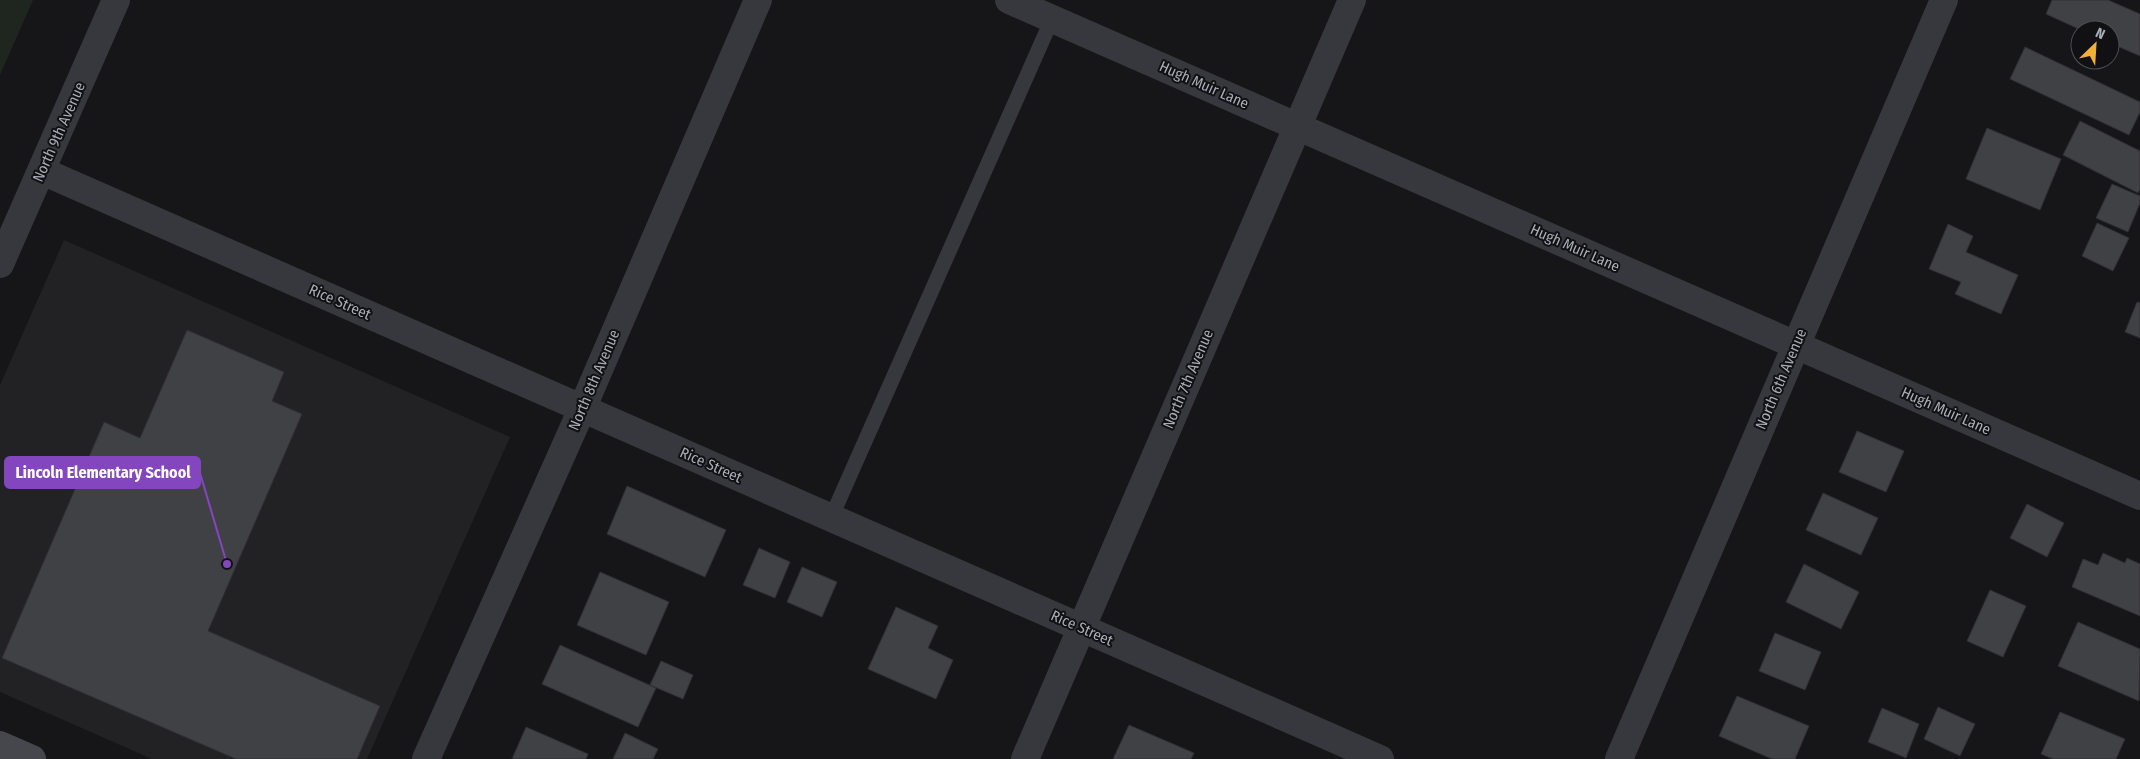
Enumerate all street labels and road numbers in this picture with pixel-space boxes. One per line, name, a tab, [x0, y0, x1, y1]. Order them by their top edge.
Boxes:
street label: Hugh Muir Lane	[1157, 57, 1251, 113]
street label: North 9th Avenue	[29, 79, 89, 185]
street label: Hugh Muir Lane	[1528, 220, 1622, 276]
street label: Rice Street	[306, 280, 374, 324]
street label: North 6th Avenue	[1752, 326, 1810, 432]
street label: North 8th Avenue	[565, 327, 623, 433]
street label: North 7th Avenue	[1159, 327, 1217, 431]
street label: Hugh Muir Lane	[1899, 383, 1993, 439]
street label: Rice Street	[677, 443, 745, 487]
street label: Rice Street	[1048, 606, 1116, 650]

